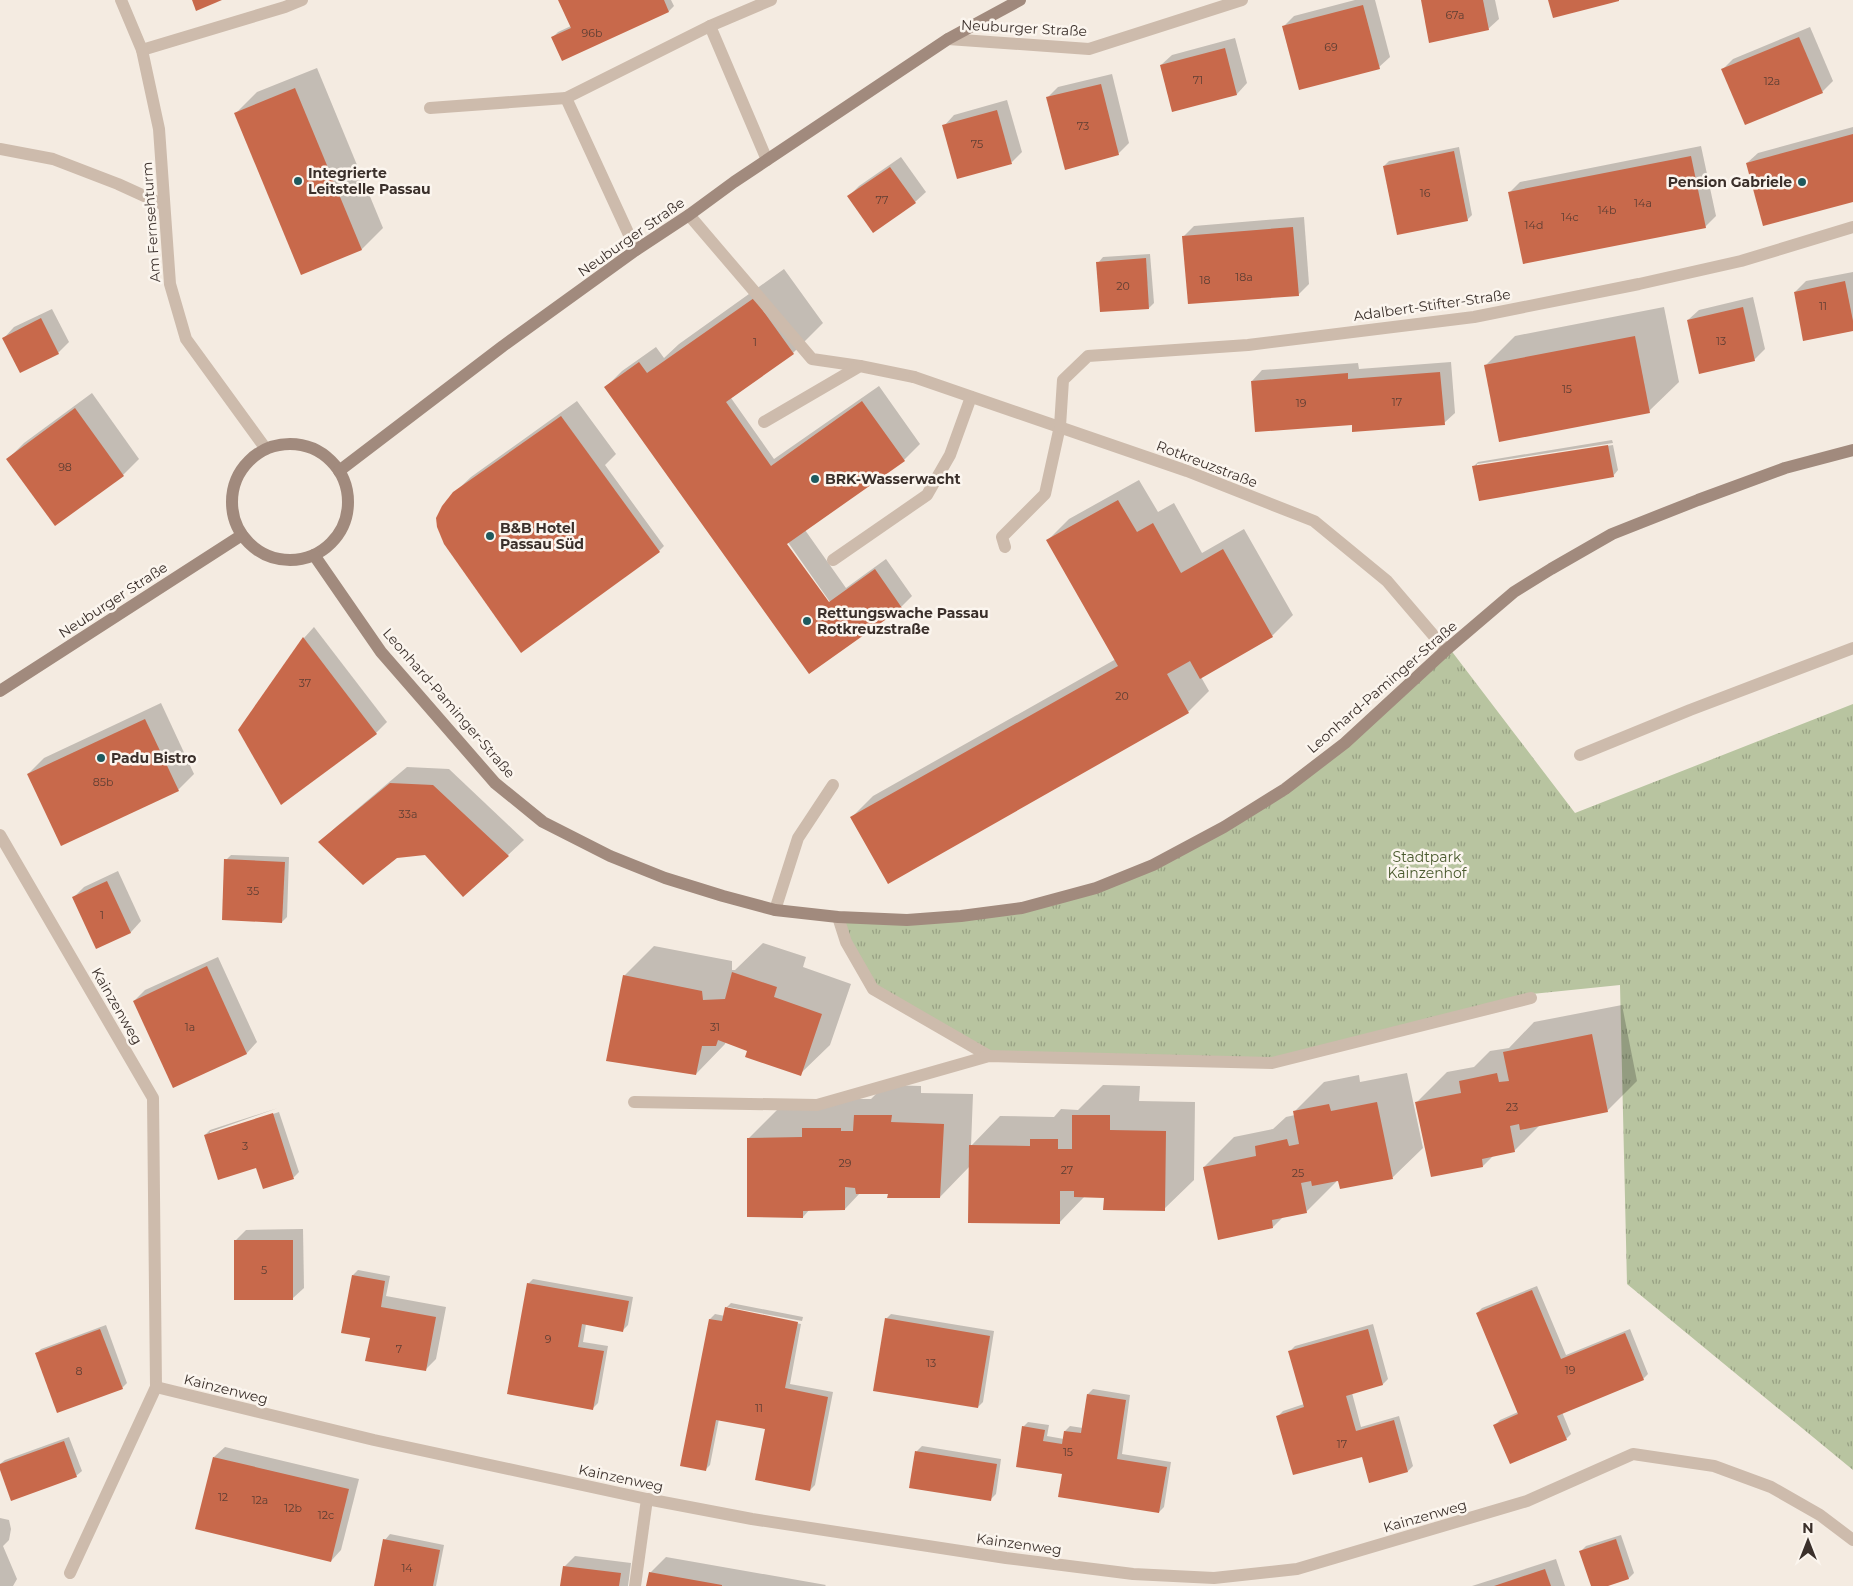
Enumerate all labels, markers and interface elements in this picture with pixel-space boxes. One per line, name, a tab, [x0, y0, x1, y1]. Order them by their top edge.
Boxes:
house number: 67a	[1445, 8, 1465, 22]
street label: Neuburger Straße	[960, 16, 1088, 40]
house number: 96b	[582, 26, 602, 40]
house number: 69	[1324, 40, 1338, 54]
house number: 71	[1193, 73, 1203, 87]
house number: 12a	[1764, 74, 1780, 88]
house number: 73	[1077, 119, 1089, 133]
house number: 75	[971, 137, 983, 151]
street label: Am Fernsehturm	[138, 161, 164, 283]
place label: Integrierte Leitstelle Passau	[308, 164, 431, 198]
place label: Pension Gabriele	[1668, 173, 1792, 191]
marker: Integrierte Leitstelle Passau	[292, 175, 304, 187]
marker: Pension Gabriele	[1796, 176, 1808, 188]
house number: 16	[1420, 186, 1431, 200]
street label: Neuburger Straße	[574, 193, 688, 281]
house number: 77	[876, 193, 888, 207]
house number: 14a	[1634, 196, 1652, 210]
house number: 14b	[1598, 203, 1616, 217]
house number: 14c	[1561, 210, 1579, 224]
house number: 14d	[1525, 218, 1543, 232]
house number: 18a	[1235, 270, 1253, 284]
house number: 18	[1200, 273, 1211, 287]
house number: 20	[1116, 279, 1130, 293]
street label: Adalbert-Stifter-Straße	[1352, 285, 1512, 325]
house number: 11	[1819, 299, 1827, 313]
house number: 13	[1716, 334, 1726, 348]
house number: 1	[753, 335, 757, 349]
house number: 15	[1562, 382, 1572, 396]
house number: 17	[1392, 395, 1402, 409]
house number: 19	[1296, 396, 1307, 410]
street label: Rotkreuzstraße	[1154, 436, 1260, 492]
house number: 98	[58, 460, 72, 474]
place label: BRK-Wasserwacht	[825, 470, 960, 488]
marker: BRK-Wasserwacht	[809, 473, 821, 485]
place label: B&B Hotel Passau Süd	[500, 519, 584, 553]
marker: B&B Hotel Passau Süd	[484, 530, 496, 542]
street label: Neuburger Straße	[55, 558, 171, 642]
place label: Rettungswache Passau Rotkreuzstraße	[817, 604, 989, 638]
marker: Rettungswache Passau Rotkreuzstraße	[801, 615, 813, 627]
street label: Leonhard-Paminger-Straße	[1303, 617, 1461, 757]
street label: Leonhard-Paminger-Straße	[379, 624, 519, 782]
house number: 37	[299, 676, 311, 690]
house number: 20	[1115, 689, 1129, 703]
place label: Padu Bistro	[111, 749, 197, 767]
marker: Padu Bistro	[95, 752, 107, 764]
house number: 85b	[93, 775, 113, 789]
house number: 33a	[399, 807, 417, 821]
park label: Stadtpark Kainzenhof	[1387, 848, 1468, 882]
house number: 35	[247, 884, 259, 898]
house number: 1	[100, 908, 104, 922]
street label: Kainzenweg	[88, 964, 146, 1048]
house number: 1a	[185, 1020, 195, 1034]
house number: 31	[710, 1020, 720, 1034]
house number: 23	[1506, 1100, 1518, 1114]
house number: 3	[242, 1139, 248, 1153]
house number: 29	[839, 1156, 852, 1170]
house number: 27	[1061, 1163, 1073, 1177]
house number: 25	[1292, 1166, 1304, 1180]
house number: 5	[261, 1263, 267, 1277]
house number: 9	[545, 1332, 552, 1346]
house number: 7	[396, 1342, 402, 1356]
house number: 13	[926, 1356, 936, 1370]
house number: 19	[1565, 1363, 1576, 1377]
house number: 8	[75, 1364, 83, 1378]
street label: Kainzenweg	[182, 1370, 270, 1408]
house number: 11	[755, 1401, 763, 1415]
house number: 17	[1337, 1437, 1347, 1451]
house number: 15	[1063, 1445, 1073, 1459]
street label: Kainzenweg	[577, 1460, 665, 1496]
house number: 12	[218, 1490, 228, 1504]
house number: 12a	[252, 1493, 268, 1507]
street label: Kainzenweg	[1381, 1495, 1469, 1537]
house number: 12b	[284, 1501, 302, 1515]
house number: 12c	[318, 1508, 334, 1522]
north arrow	[1783, 1516, 1833, 1566]
text: N	[1802, 1519, 1814, 1537]
street label: Kainzenweg	[975, 1529, 1063, 1559]
house number: 14	[401, 1561, 413, 1575]

